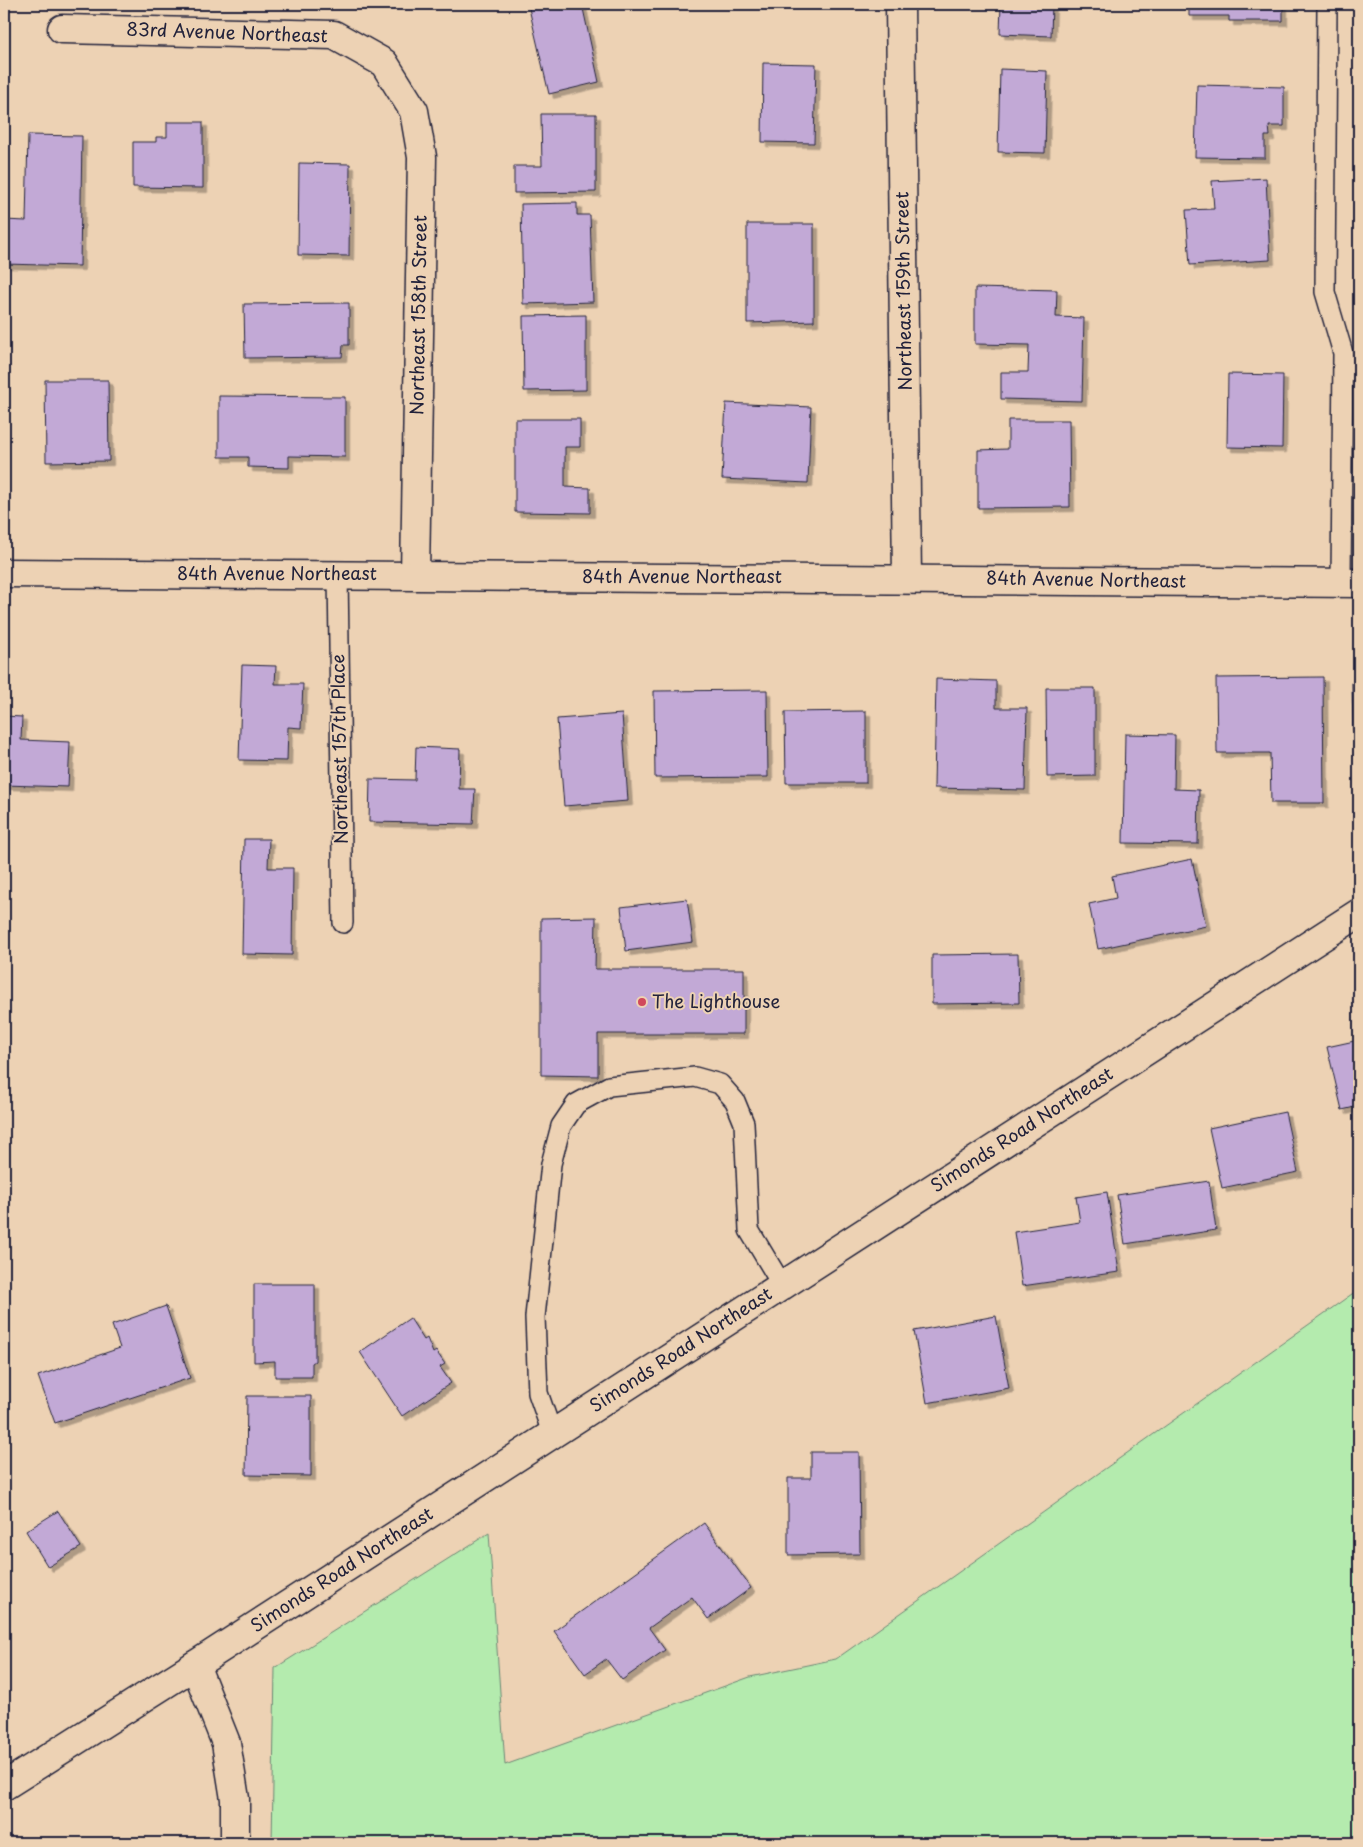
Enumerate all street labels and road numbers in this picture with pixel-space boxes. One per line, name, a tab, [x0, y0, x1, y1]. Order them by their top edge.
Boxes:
street label: 83rd Avenue Northeast	[126, 14, 328, 49]
street label: Northeast 159th Street	[887, 191, 918, 391]
street label: Northeast 158th Street	[402, 215, 433, 415]
street label: 84th Avenue Northeast	[177, 559, 377, 586]
street label: 84th Avenue Northeast	[582, 562, 782, 589]
street label: 84th Avenue Northeast	[986, 563, 1186, 594]
street label: Northeast 157th Place	[323, 654, 354, 844]
street label: Simonds Road Northeast	[925, 1059, 1118, 1198]
street label: Simonds Road Northeast	[584, 1279, 777, 1418]
street label: Simonds Road Northeast	[245, 1499, 438, 1638]

